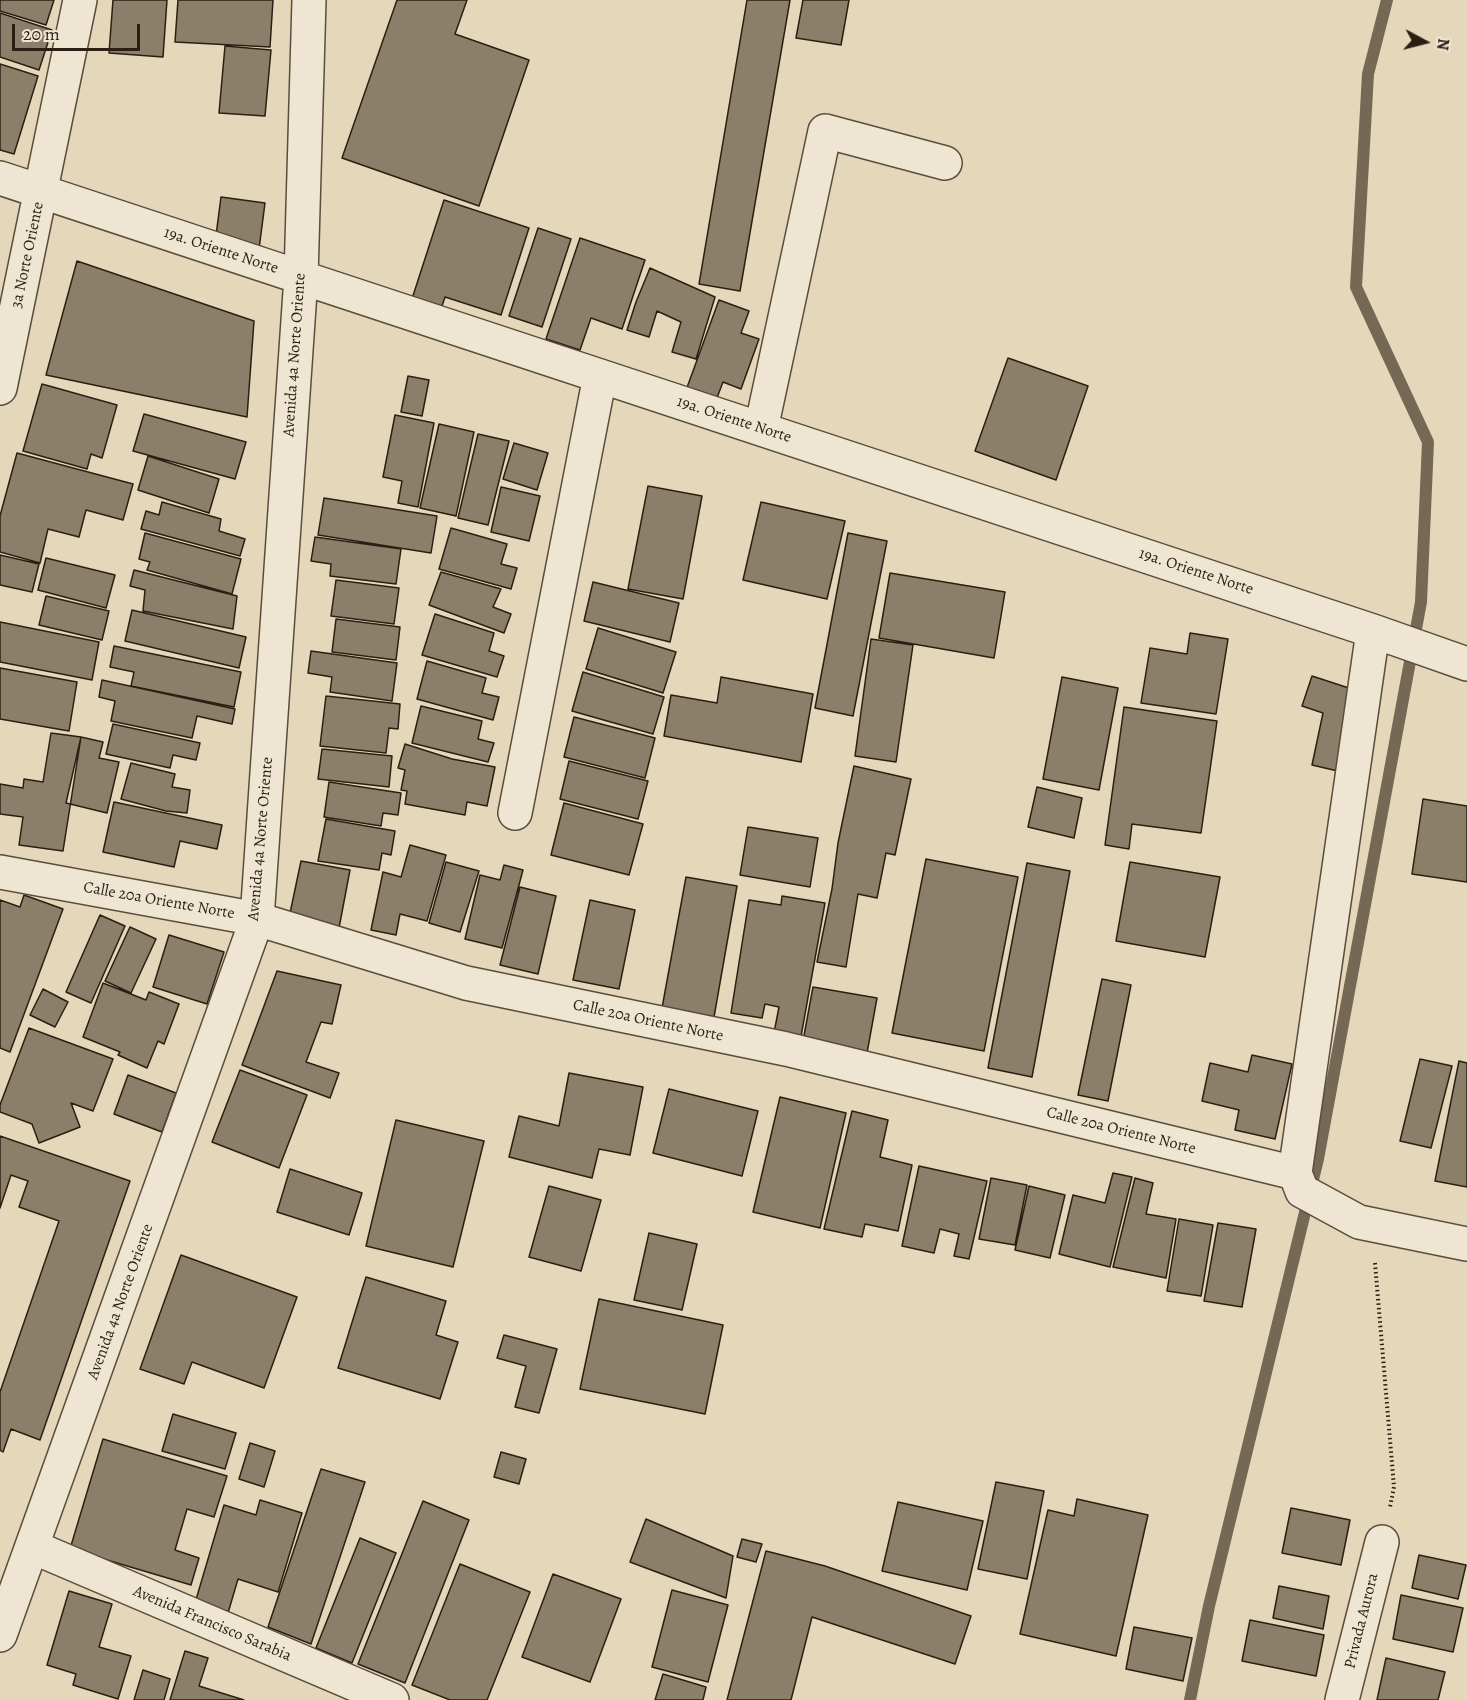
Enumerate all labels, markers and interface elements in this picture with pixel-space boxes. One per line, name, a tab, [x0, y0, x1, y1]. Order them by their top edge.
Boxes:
scale bar	[15, 12, 142, 50]
north arrow	[1395, 12, 1455, 72]
text: 20 m	[23, 22, 60, 46]
text: N	[1431, 37, 1454, 51]
street label: 3a Norte Oriente	[7, 200, 49, 310]
street label: 19a. Oriente Norte	[161, 223, 281, 279]
street label: Avenida 4a Norte Oriente	[280, 272, 310, 438]
street label: 19a. Oriente Norte	[674, 392, 794, 448]
street label: 19a. Oriente Norte	[1136, 544, 1256, 600]
street label: Avenida 4a Norte Oriente	[244, 756, 278, 922]
street label: Calle 20a Oriente Norte	[82, 878, 236, 924]
street label: Calle 20a Oriente Norte	[571, 996, 725, 1046]
street label: Calle 20a Oriente Norte	[1044, 1103, 1198, 1159]
street label: Avenida 4a Norte Oriente	[84, 1221, 158, 1383]
street label: Privada Aurora	[1341, 1571, 1383, 1671]
street label: Avenida Francisco Sarabia	[130, 1582, 294, 1666]

